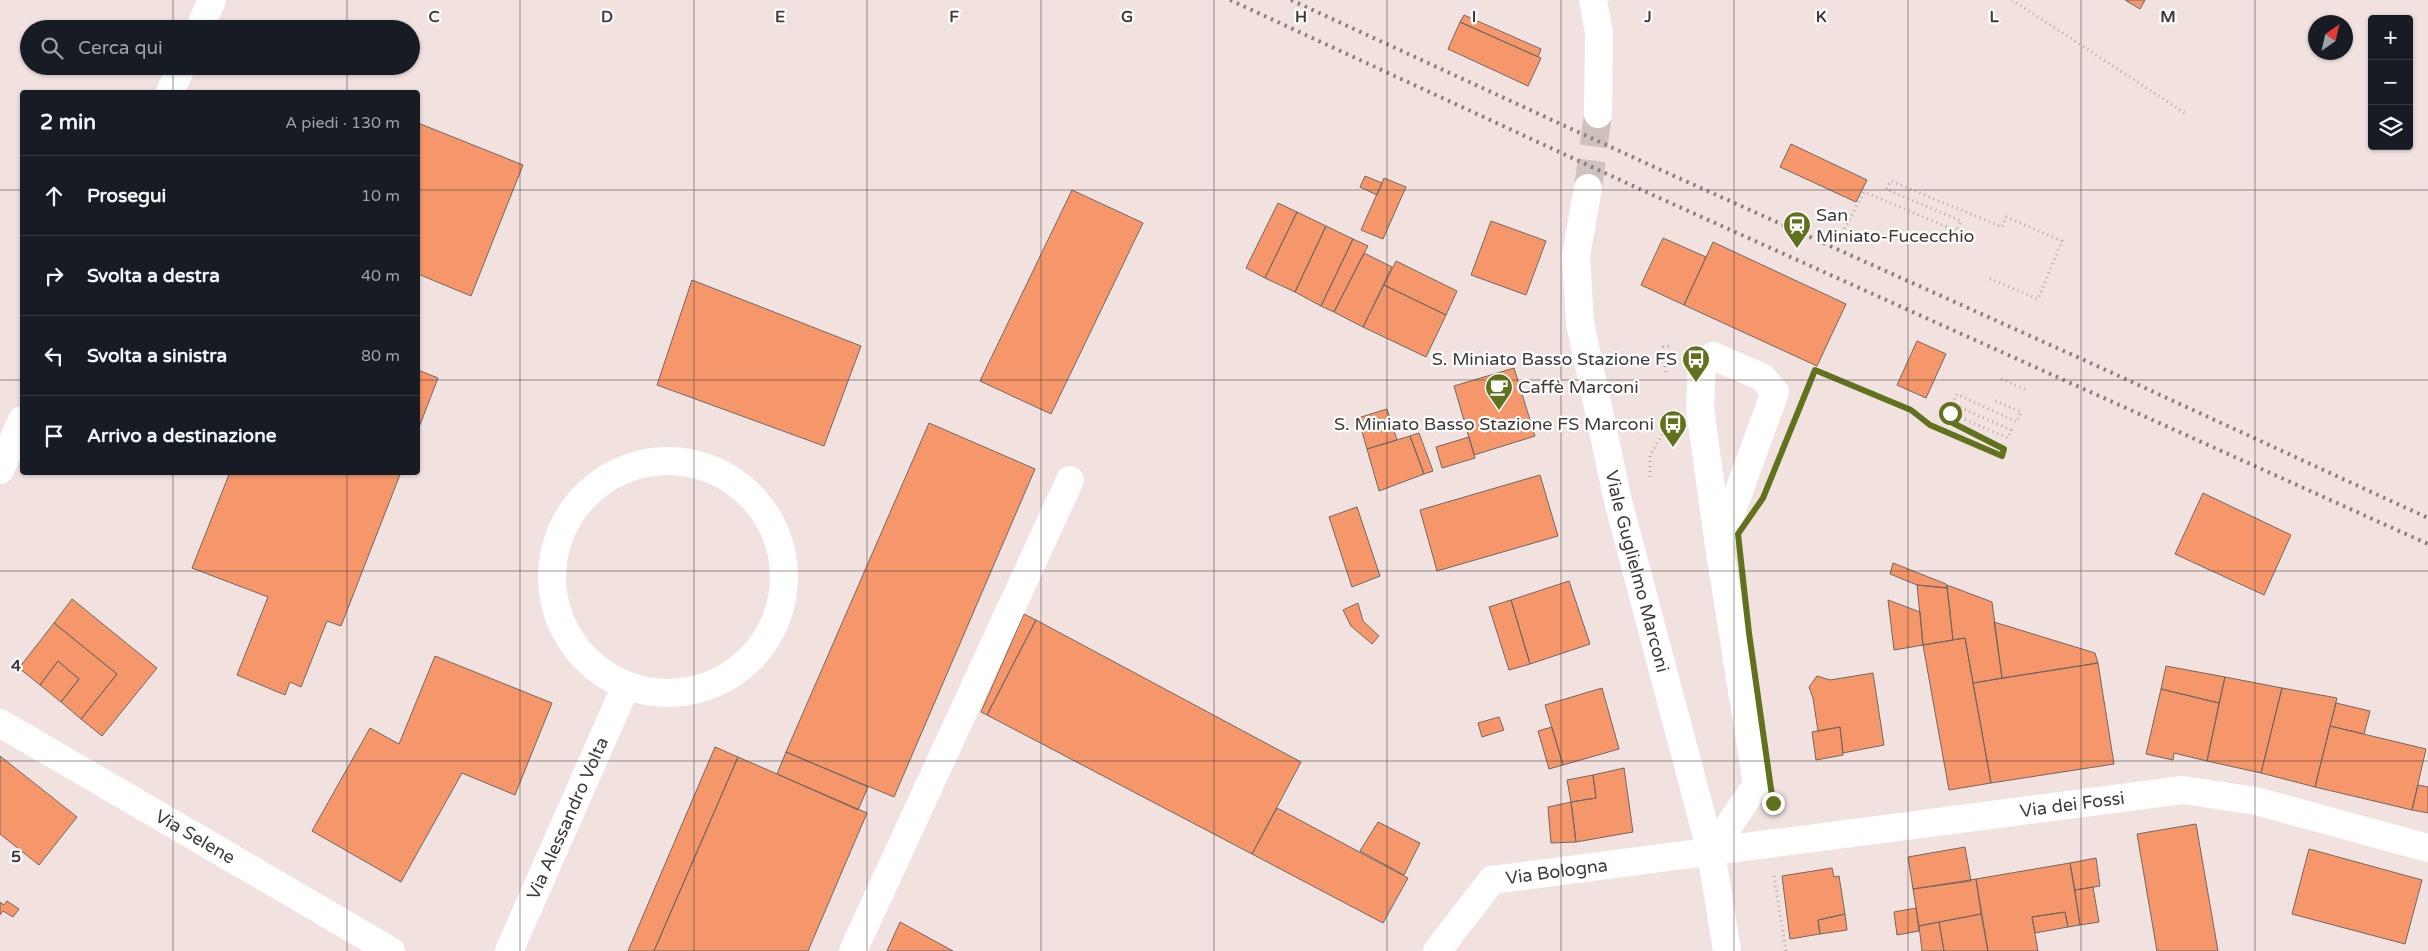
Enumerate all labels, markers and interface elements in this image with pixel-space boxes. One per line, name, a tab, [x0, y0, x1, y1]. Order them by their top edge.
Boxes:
text: C	[428, 7, 440, 27]
text: D	[601, 7, 613, 27]
text: E	[775, 7, 785, 27]
text: F	[949, 7, 959, 27]
text: G	[1121, 7, 1133, 27]
text: H	[1295, 7, 1307, 27]
text: I	[1472, 7, 1476, 27]
text: J	[1643, 7, 1652, 27]
text: K	[1816, 7, 1827, 27]
text: L	[1989, 7, 1999, 27]
text: M	[2160, 7, 2176, 27]
north arrow	[2308, 15, 2353, 60]
map controls	[2368, 15, 2413, 150]
button: +	[2368, 15, 2413, 60]
search box	[20, 20, 420, 75]
icon: search	[38, 34, 66, 62]
text: Cerca qui	[78, 37, 163, 59]
button: −	[2368, 60, 2413, 105]
button: layers	[2368, 105, 2413, 150]
text: 2 min	[40, 110, 96, 135]
text: A piedi · 130 m	[285, 113, 400, 133]
icon: ahead	[40, 182, 68, 210]
text: Prosegui	[87, 185, 166, 207]
text: 10 m	[361, 186, 400, 206]
place label: San Miniato-Fucecchio	[1816, 204, 1975, 247]
station icon: San Miniato-Fucecchio	[1782, 210, 1812, 249]
icon: right	[40, 262, 68, 290]
text: Svolta a destra	[87, 265, 220, 287]
text: 40 m	[361, 266, 400, 286]
icon: left	[40, 342, 68, 370]
bus stop icon: S. Miniato Basso Stazione FS	[1681, 344, 1711, 383]
text: Svolta a sinistra	[87, 345, 227, 367]
text: 80 m	[361, 346, 400, 366]
place label: S. Miniato Basso Stazione FS	[1432, 348, 1677, 370]
cafe icon: Caffè Marconi	[1484, 372, 1514, 411]
place label: Caffè Marconi	[1518, 376, 1639, 398]
route start	[1939, 402, 1962, 425]
bus stop icon: S. Miniato Basso Stazione FS Marconi	[1658, 409, 1688, 448]
place label: S. Miniato Basso Stazione FS Marconi	[1334, 413, 1654, 435]
icon: arrive	[40, 422, 68, 450]
text: Arrivo a destinazione	[87, 425, 277, 447]
street label: Viale Guglielmo Marconi	[1601, 468, 1674, 675]
text: 4	[11, 656, 21, 676]
street label: Via Alessandro Volta	[522, 734, 613, 903]
street label: Via dei Fossi	[2019, 787, 2126, 822]
route end	[1762, 792, 1785, 815]
street label: Via Selene	[151, 805, 239, 869]
text: 5	[11, 847, 21, 867]
street label: Via Bologna	[1504, 854, 1609, 889]

